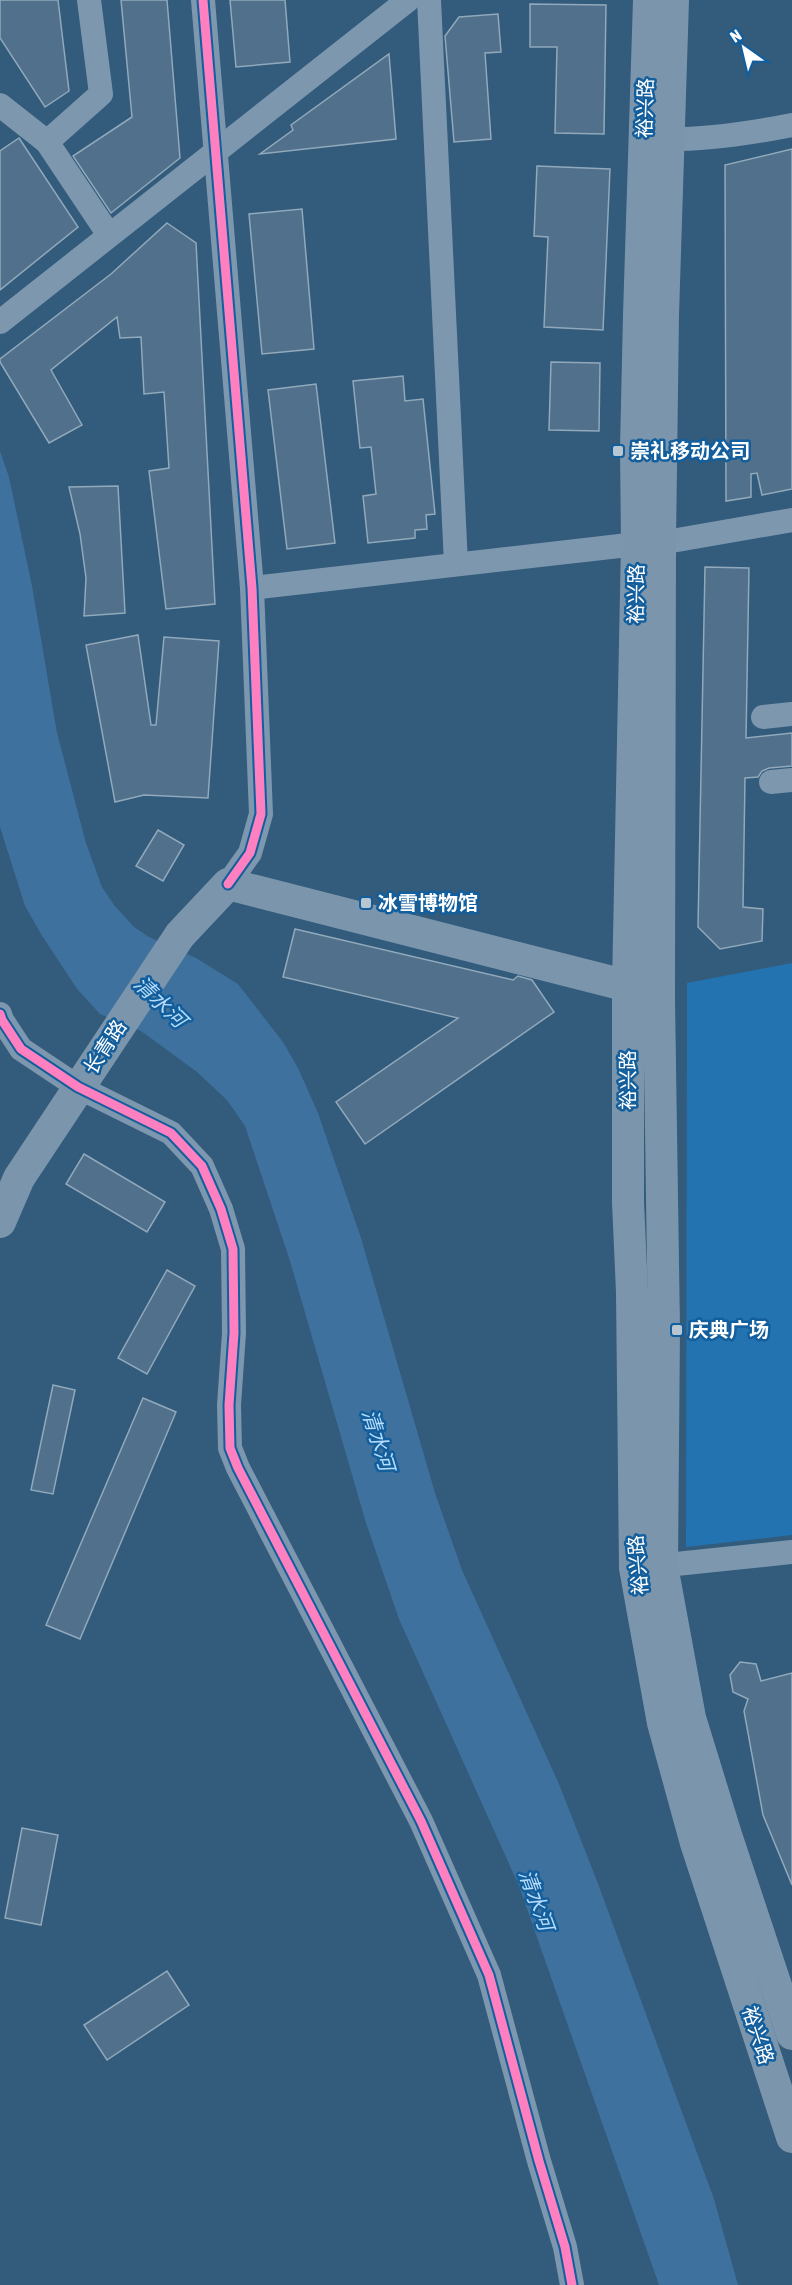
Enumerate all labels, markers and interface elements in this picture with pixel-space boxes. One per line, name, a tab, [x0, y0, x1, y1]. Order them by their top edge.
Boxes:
north arrow	[714, 18, 774, 78]
text: N	[727, 25, 745, 46]
street label: 裕兴路	[632, 78, 657, 138]
place label: 崇礼移动公司	[630, 439, 750, 462]
marker: 崇礼移动公司	[611, 444, 625, 458]
street label: 裕兴路	[623, 564, 648, 624]
place label: 冰雪博物馆	[378, 891, 478, 914]
marker: 冰雪博物馆	[359, 896, 373, 910]
water label: 清水河	[130, 971, 195, 1035]
street label: 长青路	[79, 1015, 131, 1078]
street label: 裕兴路	[616, 1050, 639, 1110]
place label: 庆典广场	[689, 1318, 769, 1341]
marker: 庆典广场	[670, 1323, 684, 1337]
water label: 清水河	[358, 1406, 401, 1477]
street label: 裕兴路	[623, 1534, 652, 1596]
water label: 清水河	[515, 1866, 560, 1937]
street label: 裕兴路	[738, 2003, 779, 2067]

